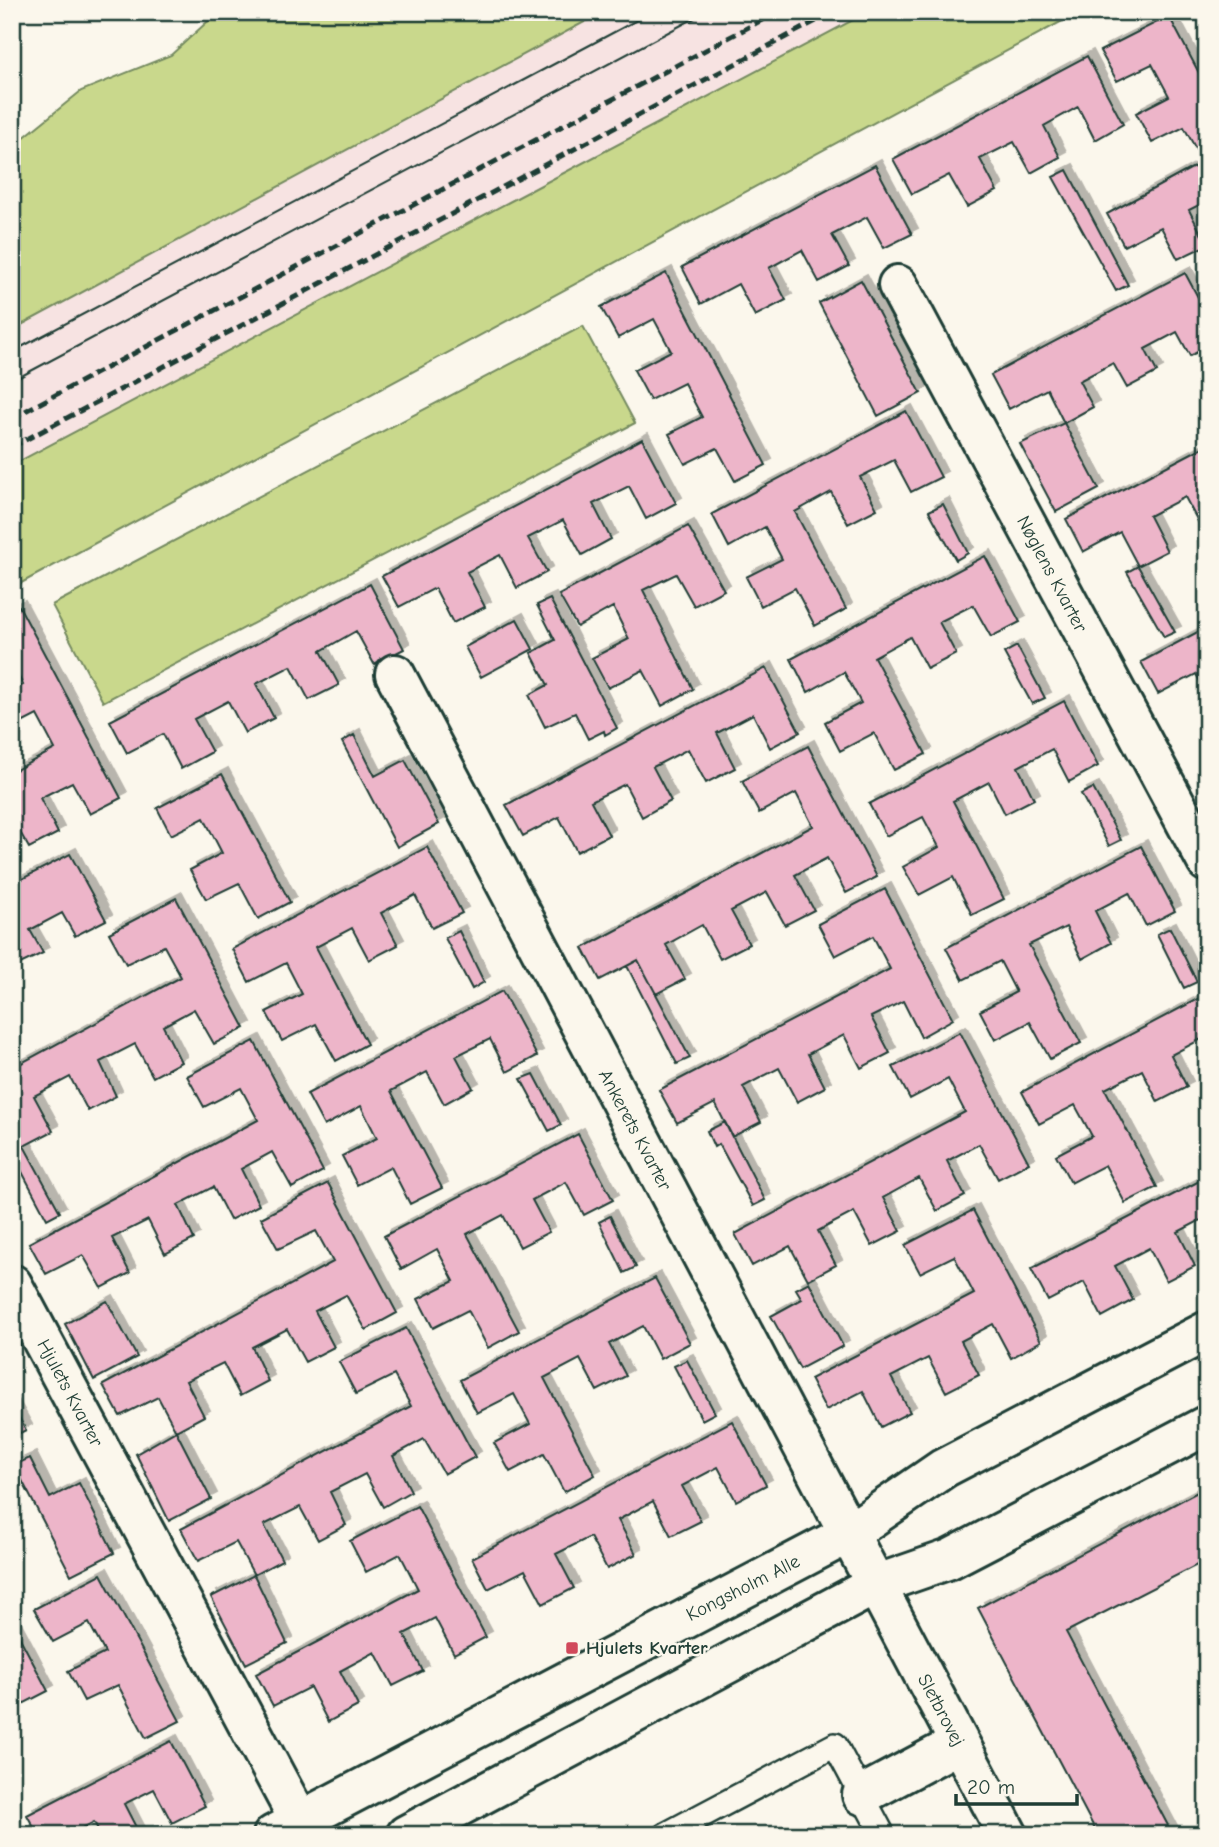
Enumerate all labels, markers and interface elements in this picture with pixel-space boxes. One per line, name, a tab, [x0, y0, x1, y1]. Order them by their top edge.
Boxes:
street label: Nøglens Kvarter	[1012, 512, 1092, 636]
street label: Ankerets Kvarter	[594, 1066, 676, 1195]
street label: Hjulets Kvarter	[32, 1335, 108, 1451]
street label: Kongsholm Alle	[683, 1550, 803, 1626]
place label: Hjulets Kvarter	[586, 1637, 708, 1659]
marker: Hjulets Kvarter	[564, 1640, 580, 1656]
street label: Sletbrovej	[913, 1670, 969, 1750]
scale bar	[956, 1763, 1077, 1807]
text: 20 m	[967, 1775, 1015, 1799]

